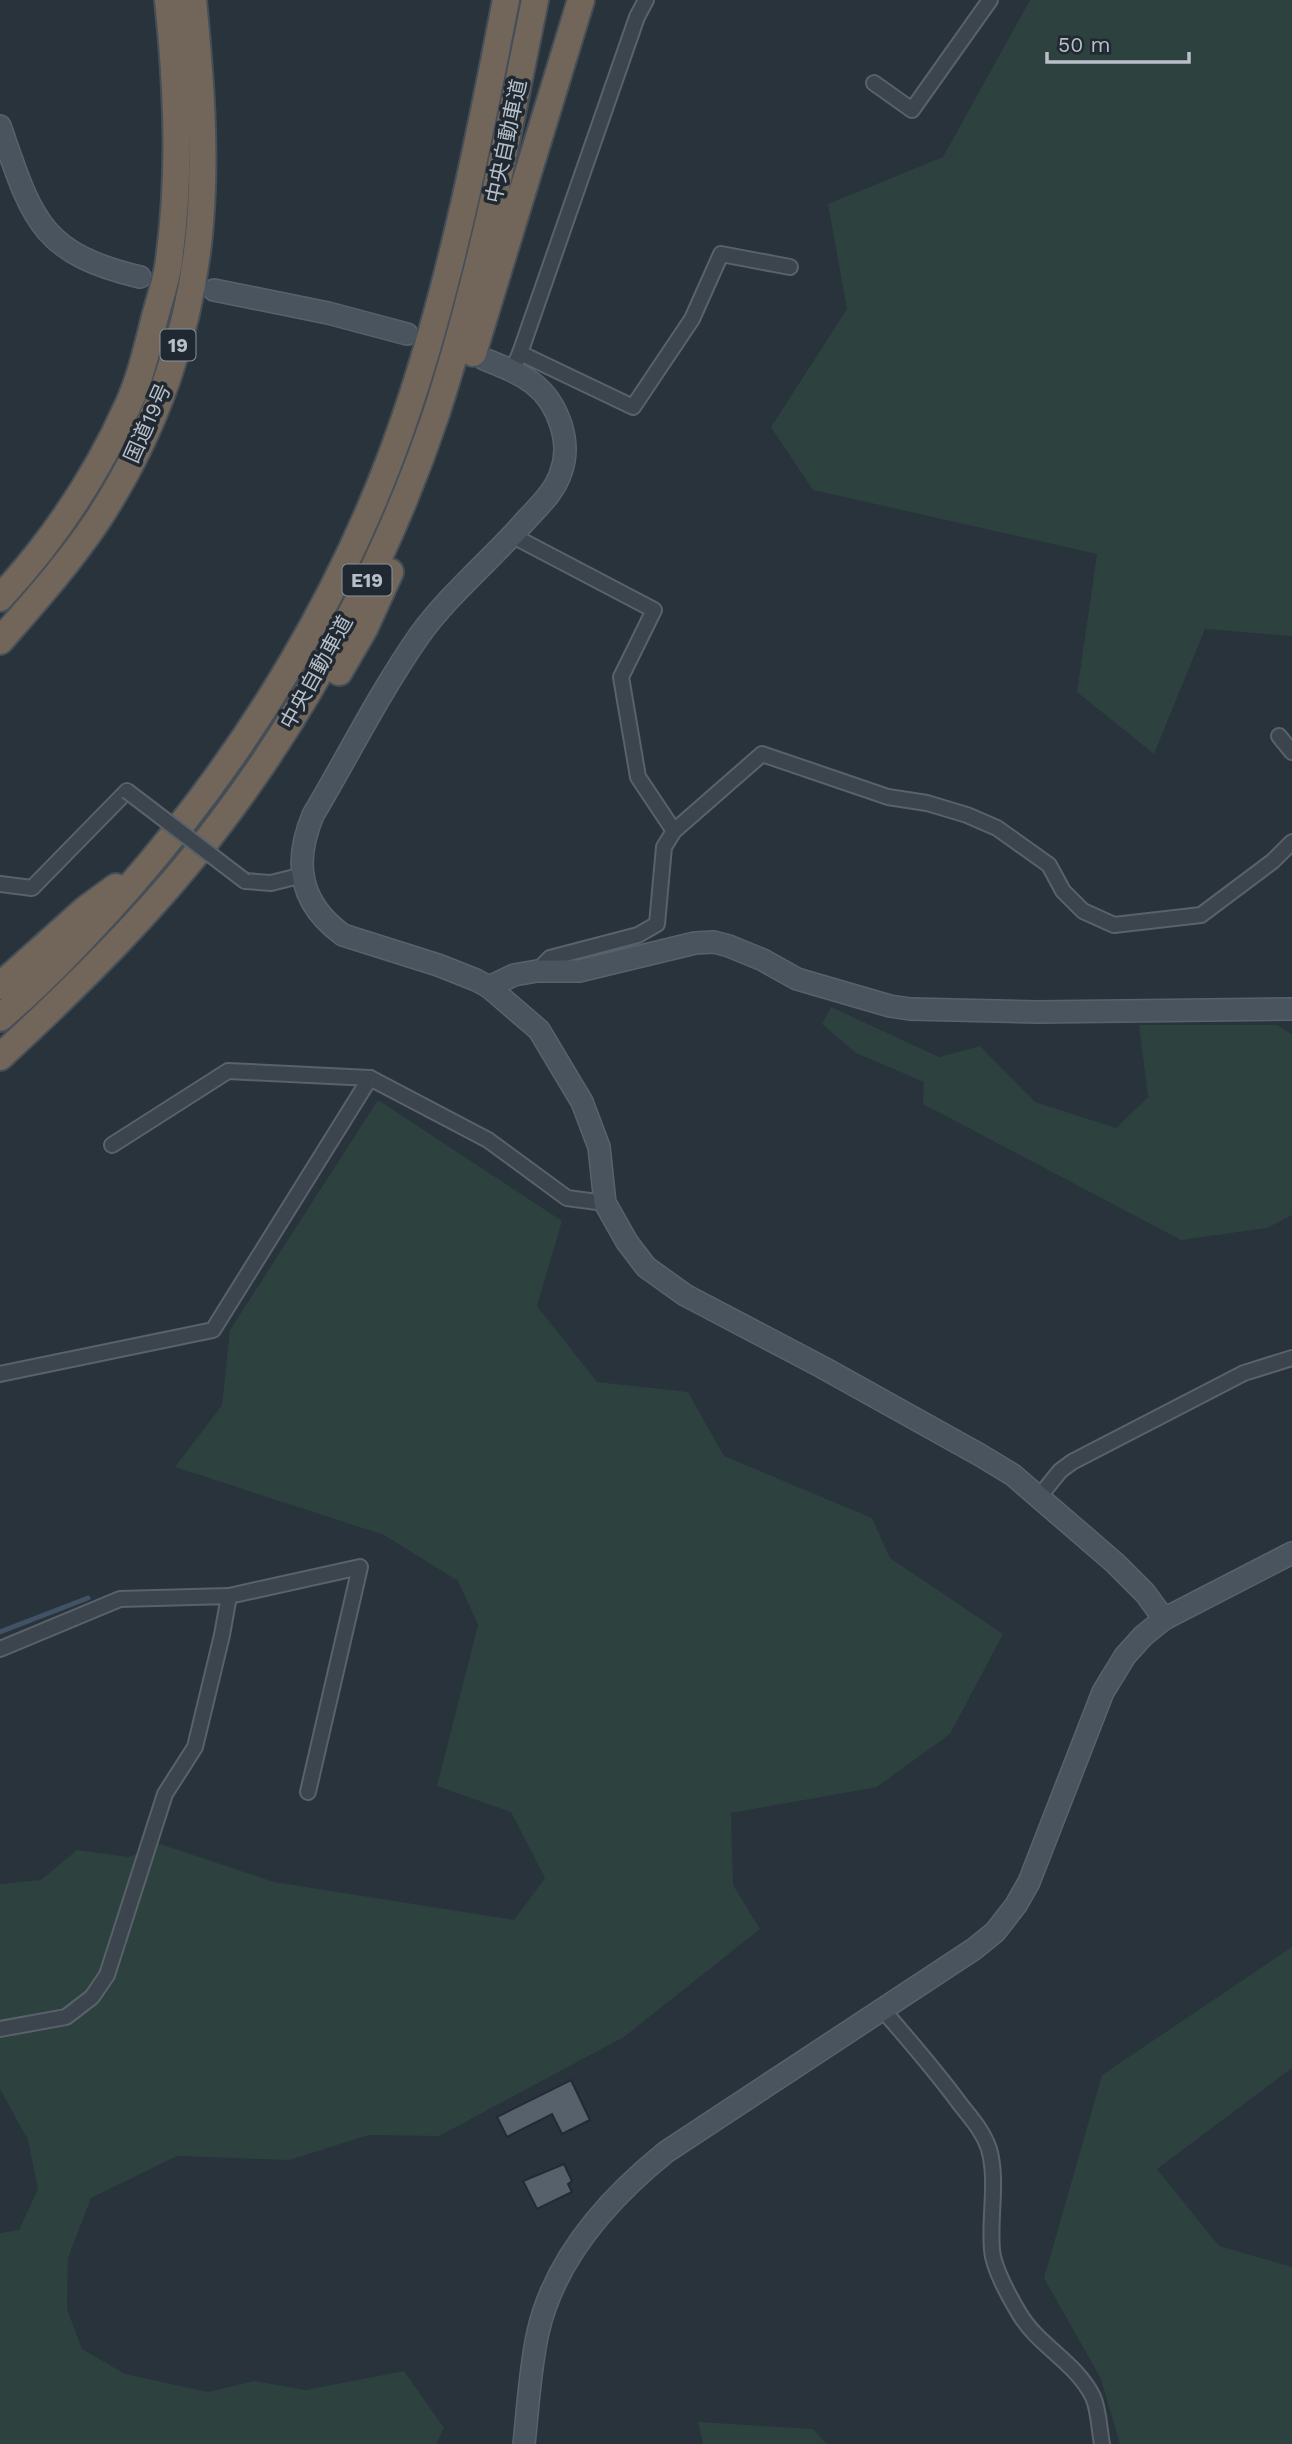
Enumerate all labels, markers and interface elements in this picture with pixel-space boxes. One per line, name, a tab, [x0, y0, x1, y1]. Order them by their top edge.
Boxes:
scale bar	[1047, 21, 1189, 65]
text: 50 m	[1058, 32, 1110, 57]
street label: 中央自動車道	[481, 77, 531, 205]
road number: 19	[160, 330, 196, 360]
street label: 国道19号	[118, 379, 176, 467]
road number: E19	[342, 565, 392, 596]
street label: 中央自動車道	[275, 611, 357, 733]

